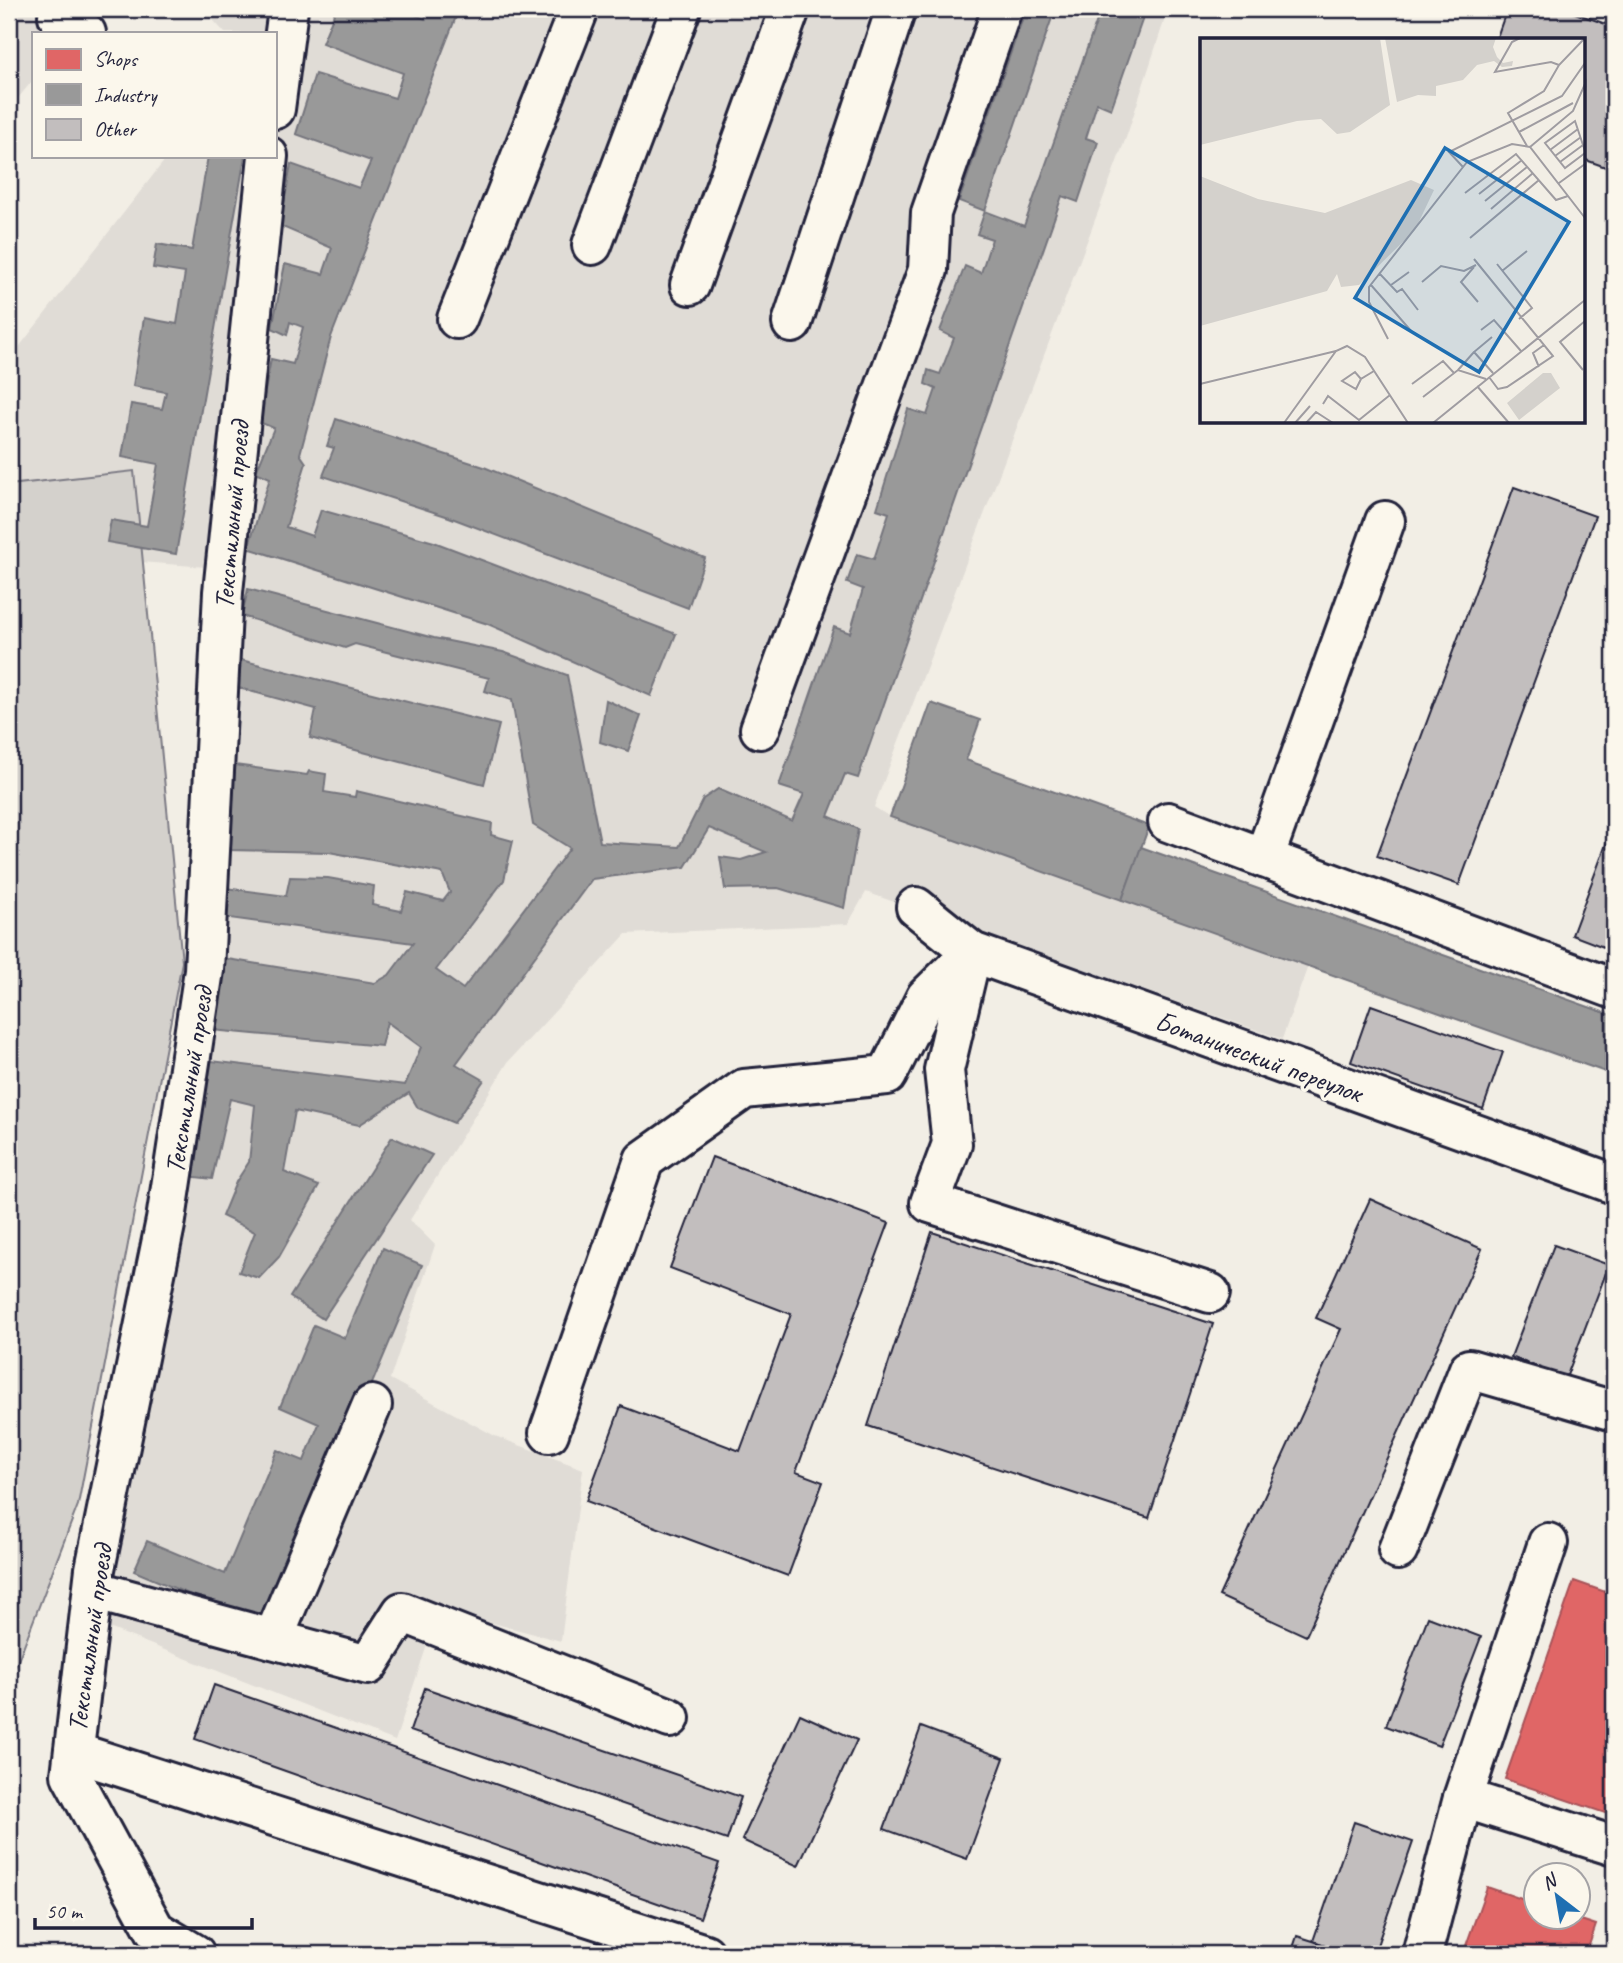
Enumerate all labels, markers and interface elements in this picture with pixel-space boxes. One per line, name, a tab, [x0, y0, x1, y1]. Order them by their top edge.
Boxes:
legend	[32, 32, 276, 158]
inset map	[1200, 38, 1584, 424]
text: Shops	[94, 46, 139, 72]
text: Industry	[94, 82, 158, 108]
text: Other	[94, 116, 137, 142]
street label: Текстильный проезд	[206, 417, 257, 610]
street label: Текстильный проезд	[156, 981, 221, 1176]
street label: Ботанический переулок	[1151, 1003, 1370, 1111]
street label: Текстильный проезд	[59, 1539, 120, 1734]
north arrow	[1522, 1862, 1592, 1932]
text: N	[1538, 1867, 1563, 1896]
scale bar	[35, 1886, 252, 1930]
text: 50 m	[46, 1898, 84, 1924]

